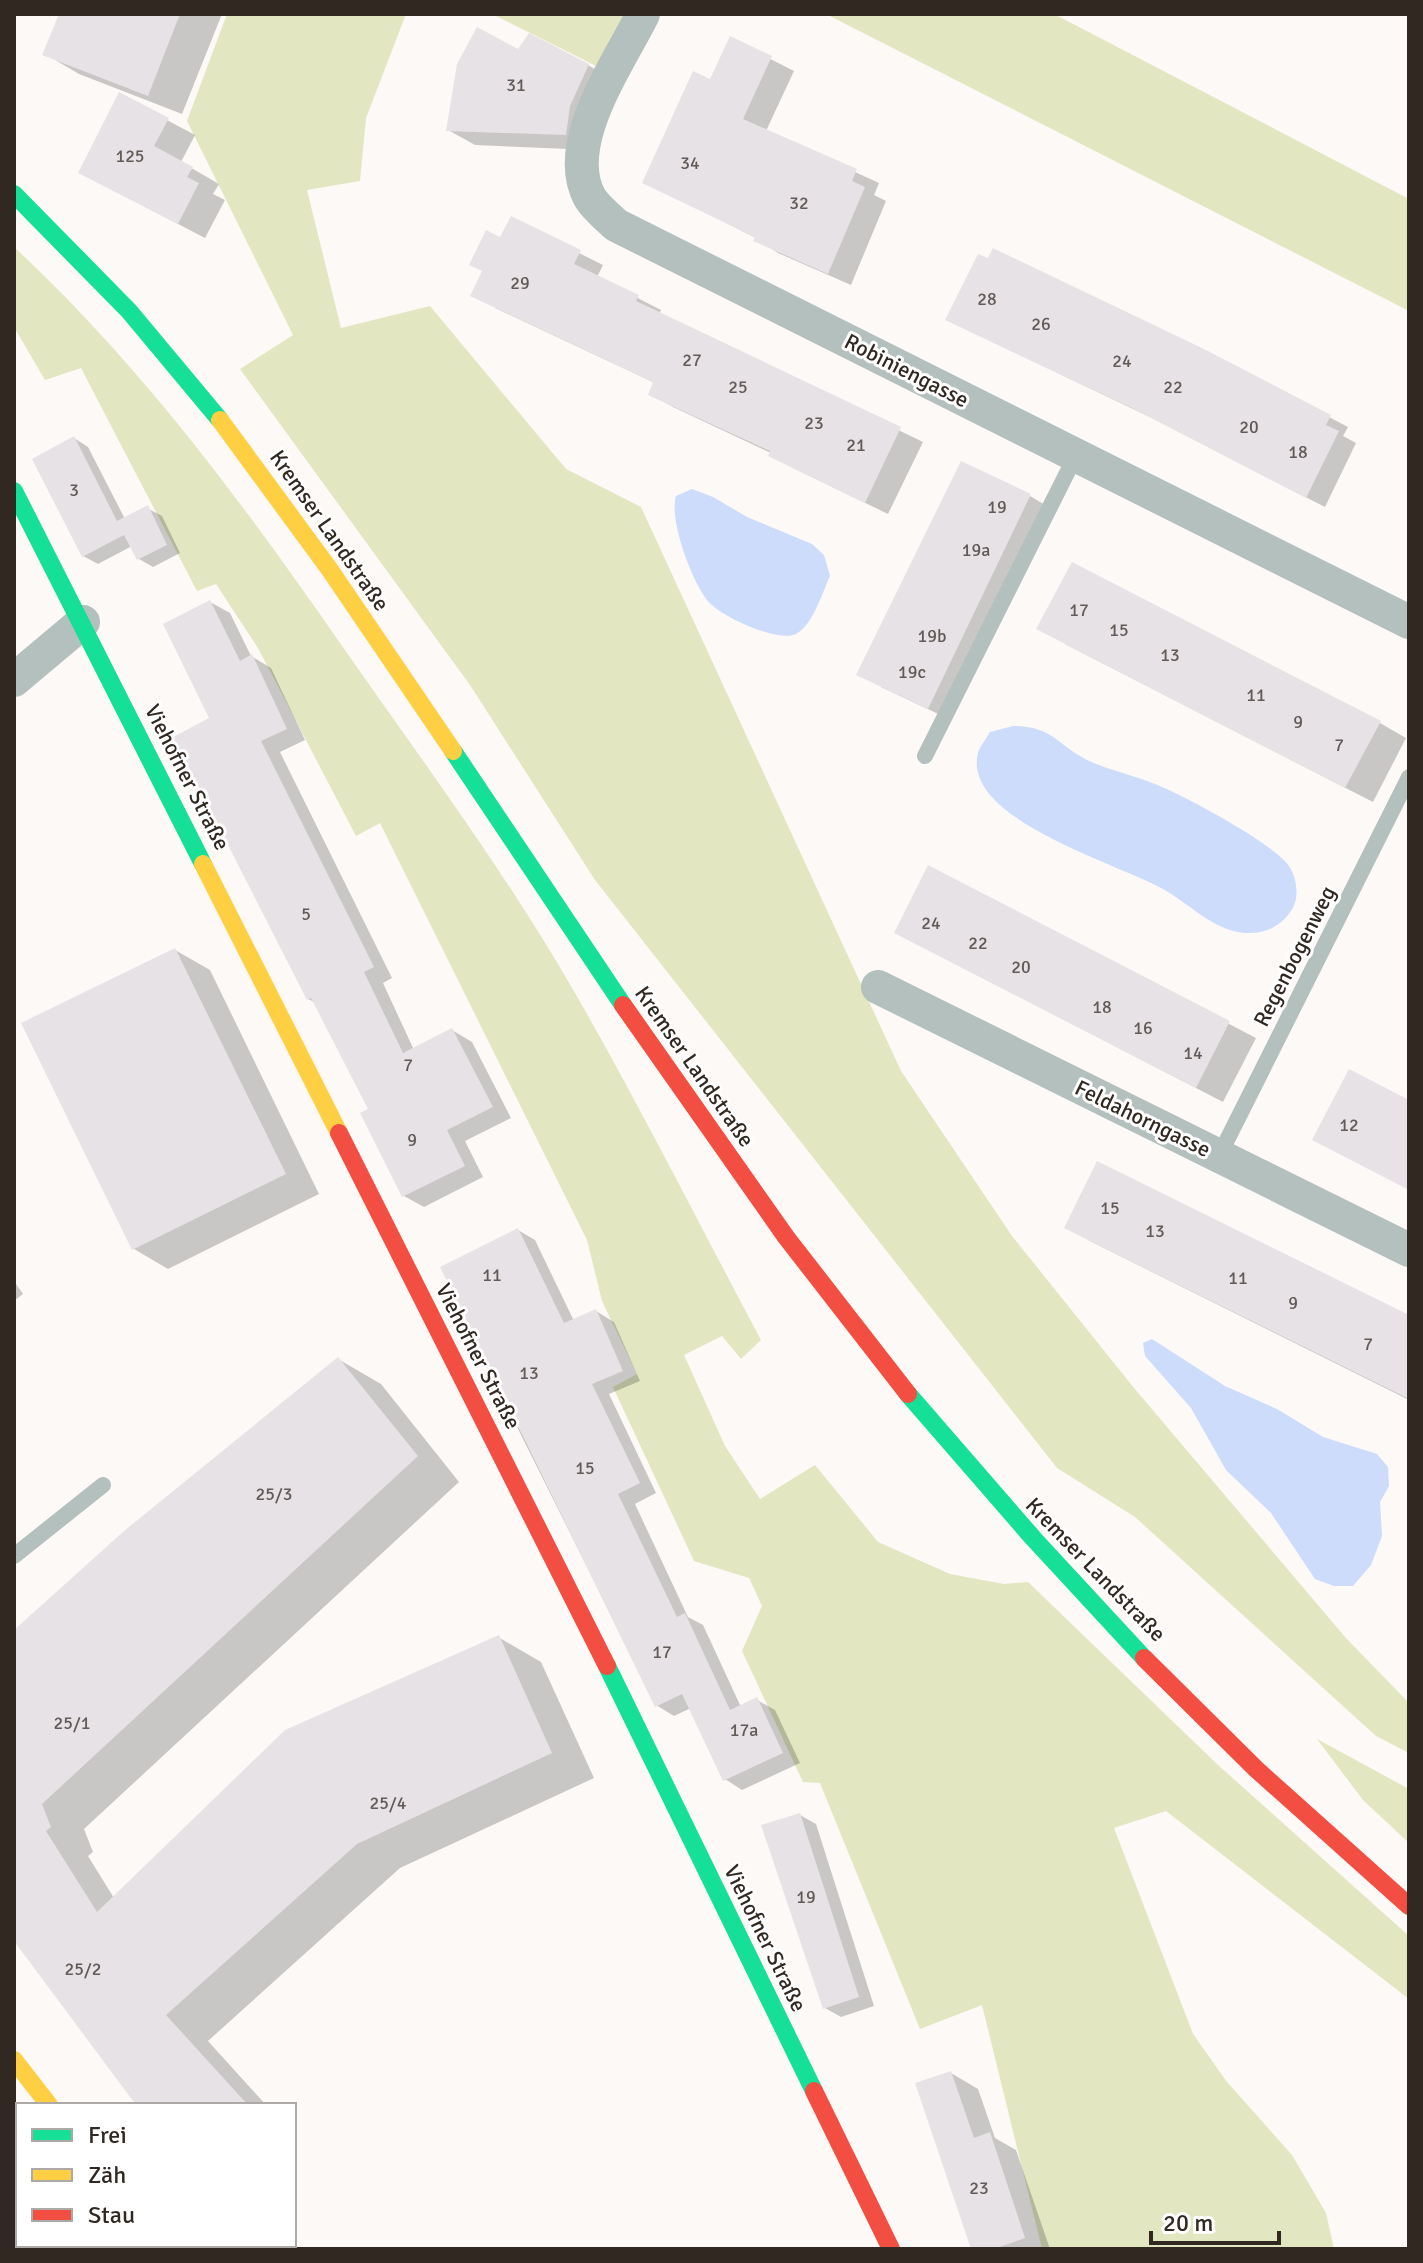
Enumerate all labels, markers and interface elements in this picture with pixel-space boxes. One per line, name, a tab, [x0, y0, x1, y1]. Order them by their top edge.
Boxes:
house number: 31	[506, 74, 526, 96]
house number: 125	[115, 145, 145, 167]
house number: 34	[680, 152, 700, 174]
house number: 32	[789, 192, 809, 214]
house number: 29	[510, 272, 530, 294]
house number: 28	[977, 288, 997, 310]
house number: 26	[1031, 313, 1051, 335]
street label: Robiniengasse	[840, 328, 973, 413]
house number: 27	[682, 349, 702, 371]
house number: 24	[1112, 350, 1132, 372]
house number: 25	[728, 376, 748, 398]
house number: 22	[1163, 376, 1183, 398]
house number: 23	[804, 412, 824, 434]
house number: 20	[1239, 416, 1259, 438]
house number: 21	[846, 434, 866, 456]
house number: 18	[1288, 441, 1308, 463]
street label: Kremser Landstraße	[264, 445, 395, 616]
house number: 3	[69, 479, 79, 501]
house number: 19	[987, 496, 1007, 518]
house number: 19a	[962, 539, 990, 561]
house number: 17	[1069, 599, 1089, 621]
house number: 15	[1109, 619, 1129, 641]
house number: 19b	[918, 625, 946, 647]
house number: 13	[1160, 644, 1180, 666]
house number: 19c	[898, 661, 926, 683]
house number: 11	[1246, 684, 1266, 706]
street label: Viehofner Straße	[139, 700, 236, 855]
house number: 9	[1293, 711, 1303, 733]
house number: 7	[1334, 734, 1344, 756]
street label: Regenbogenweg	[1247, 881, 1341, 1031]
house number: 5	[301, 903, 311, 925]
house number: 24	[921, 912, 941, 934]
house number: 22	[968, 932, 988, 954]
house number: 20	[1011, 956, 1031, 978]
street label: Kremser Landstraße	[629, 981, 760, 1152]
house number: 18	[1092, 996, 1112, 1018]
house number: 16	[1133, 1017, 1153, 1039]
house number: 14	[1183, 1042, 1203, 1064]
house number: 7	[403, 1054, 413, 1076]
street label: Feldahorngasse	[1071, 1074, 1215, 1163]
house number: 12	[1339, 1114, 1359, 1136]
house number: 9	[407, 1129, 417, 1151]
house number: 15	[1100, 1197, 1120, 1219]
house number: 13	[1145, 1220, 1165, 1242]
house number: 11	[482, 1264, 502, 1286]
house number: 11	[1228, 1267, 1248, 1289]
street label: Viehofner Straße	[430, 1279, 527, 1434]
house number: 9	[1288, 1292, 1298, 1314]
house number: 7	[1363, 1333, 1373, 1355]
house number: 13	[519, 1362, 539, 1384]
house number: 15	[575, 1457, 595, 1479]
house number: 25/3	[256, 1483, 292, 1505]
street label: Kremser Landstraße	[1020, 1492, 1171, 1647]
house number: 17	[652, 1641, 672, 1663]
house number: 25/1	[54, 1712, 90, 1734]
house number: 17a	[730, 1719, 758, 1741]
house number: 25/4	[370, 1792, 407, 1814]
street label: Viehofner Straße	[718, 1860, 813, 2016]
house number: 19	[796, 1886, 816, 1908]
house number: 25/2	[65, 1958, 101, 1980]
legend	[16, 2103, 296, 2247]
text: Frei	[88, 2120, 127, 2150]
text: Zäh	[88, 2160, 126, 2190]
house number: 23	[969, 2177, 989, 2199]
scale bar	[1151, 2195, 1279, 2245]
text: Stau	[88, 2200, 135, 2230]
text: 20 m	[1163, 2208, 1213, 2238]

